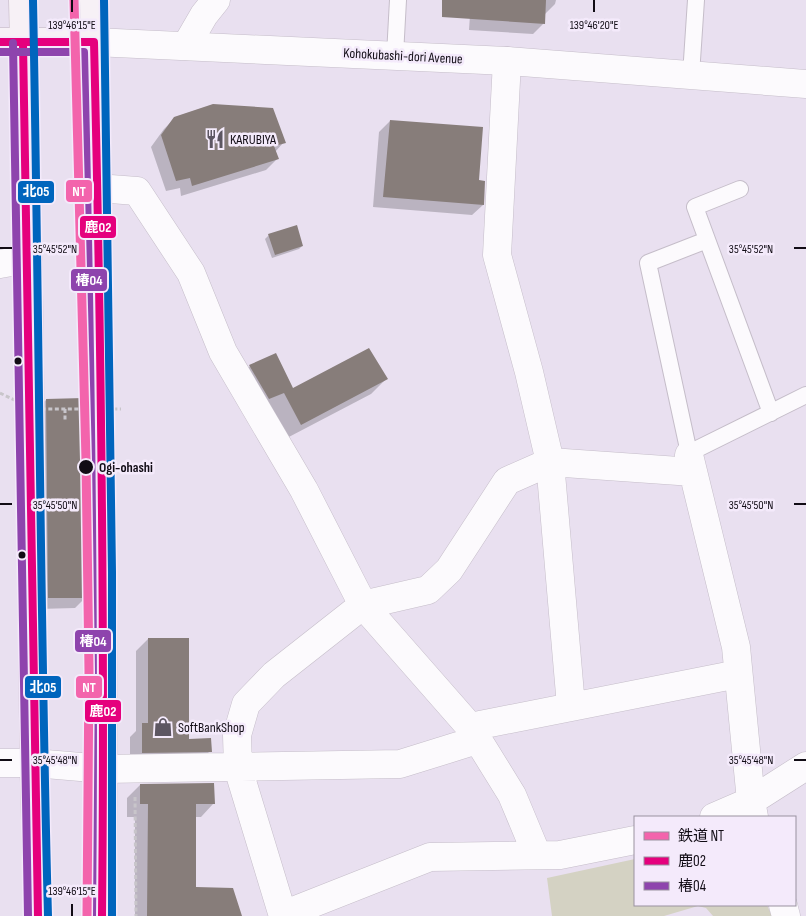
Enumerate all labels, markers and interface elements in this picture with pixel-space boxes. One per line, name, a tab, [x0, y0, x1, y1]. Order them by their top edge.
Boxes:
text: 139°46'15"E	[48, 18, 96, 33]
text: 139°46'20"E	[570, 18, 618, 33]
street label: Kohokubashi-dori Avenue	[343, 44, 463, 68]
restaurant icon: KARUBIYA	[204, 128, 226, 150]
place label: KARUBIYA	[230, 131, 277, 148]
line badge: NT	[65, 179, 93, 203]
line badge: 北05	[17, 180, 55, 204]
text: 北05	[23, 183, 49, 200]
text: NT	[72, 183, 86, 200]
line badge: 鹿02	[79, 215, 117, 239]
text: 鹿02	[85, 219, 111, 236]
text: 35°45'52"N	[33, 242, 77, 257]
text: 35°45'52"N	[729, 242, 773, 257]
line badge: 椿04	[70, 268, 108, 292]
text: 椿04	[75, 272, 103, 289]
unlabelled marker	[13, 356, 23, 366]
marker: Ogi-ohashi	[77, 458, 95, 476]
place label: Ogi-ohashi	[99, 459, 153, 476]
text: 35°45'50"N	[33, 498, 77, 513]
text: 35°45'50"N	[729, 498, 773, 513]
unlabelled marker	[17, 550, 27, 560]
line badge: 椿04	[74, 629, 112, 653]
text: 椿04	[79, 633, 107, 650]
line badge: 北05	[24, 675, 62, 699]
line badge: NT	[75, 675, 103, 699]
text: 北05	[30, 679, 56, 696]
text: NT	[82, 679, 96, 696]
line badge: 鹿02	[84, 699, 122, 723]
text: 鹿02	[90, 703, 116, 720]
shop icon: SoftBankShop	[152, 716, 174, 738]
place label: SoftBankShop	[178, 719, 245, 736]
text: 35°45'48"N	[33, 753, 77, 768]
text: 35°45'48"N	[729, 753, 773, 768]
legend	[634, 816, 796, 906]
text: 鉄道 NT	[678, 827, 724, 846]
text: 鹿02	[678, 852, 706, 871]
text: 椿04	[678, 877, 706, 896]
text: 139°46'15"E	[48, 884, 96, 899]

